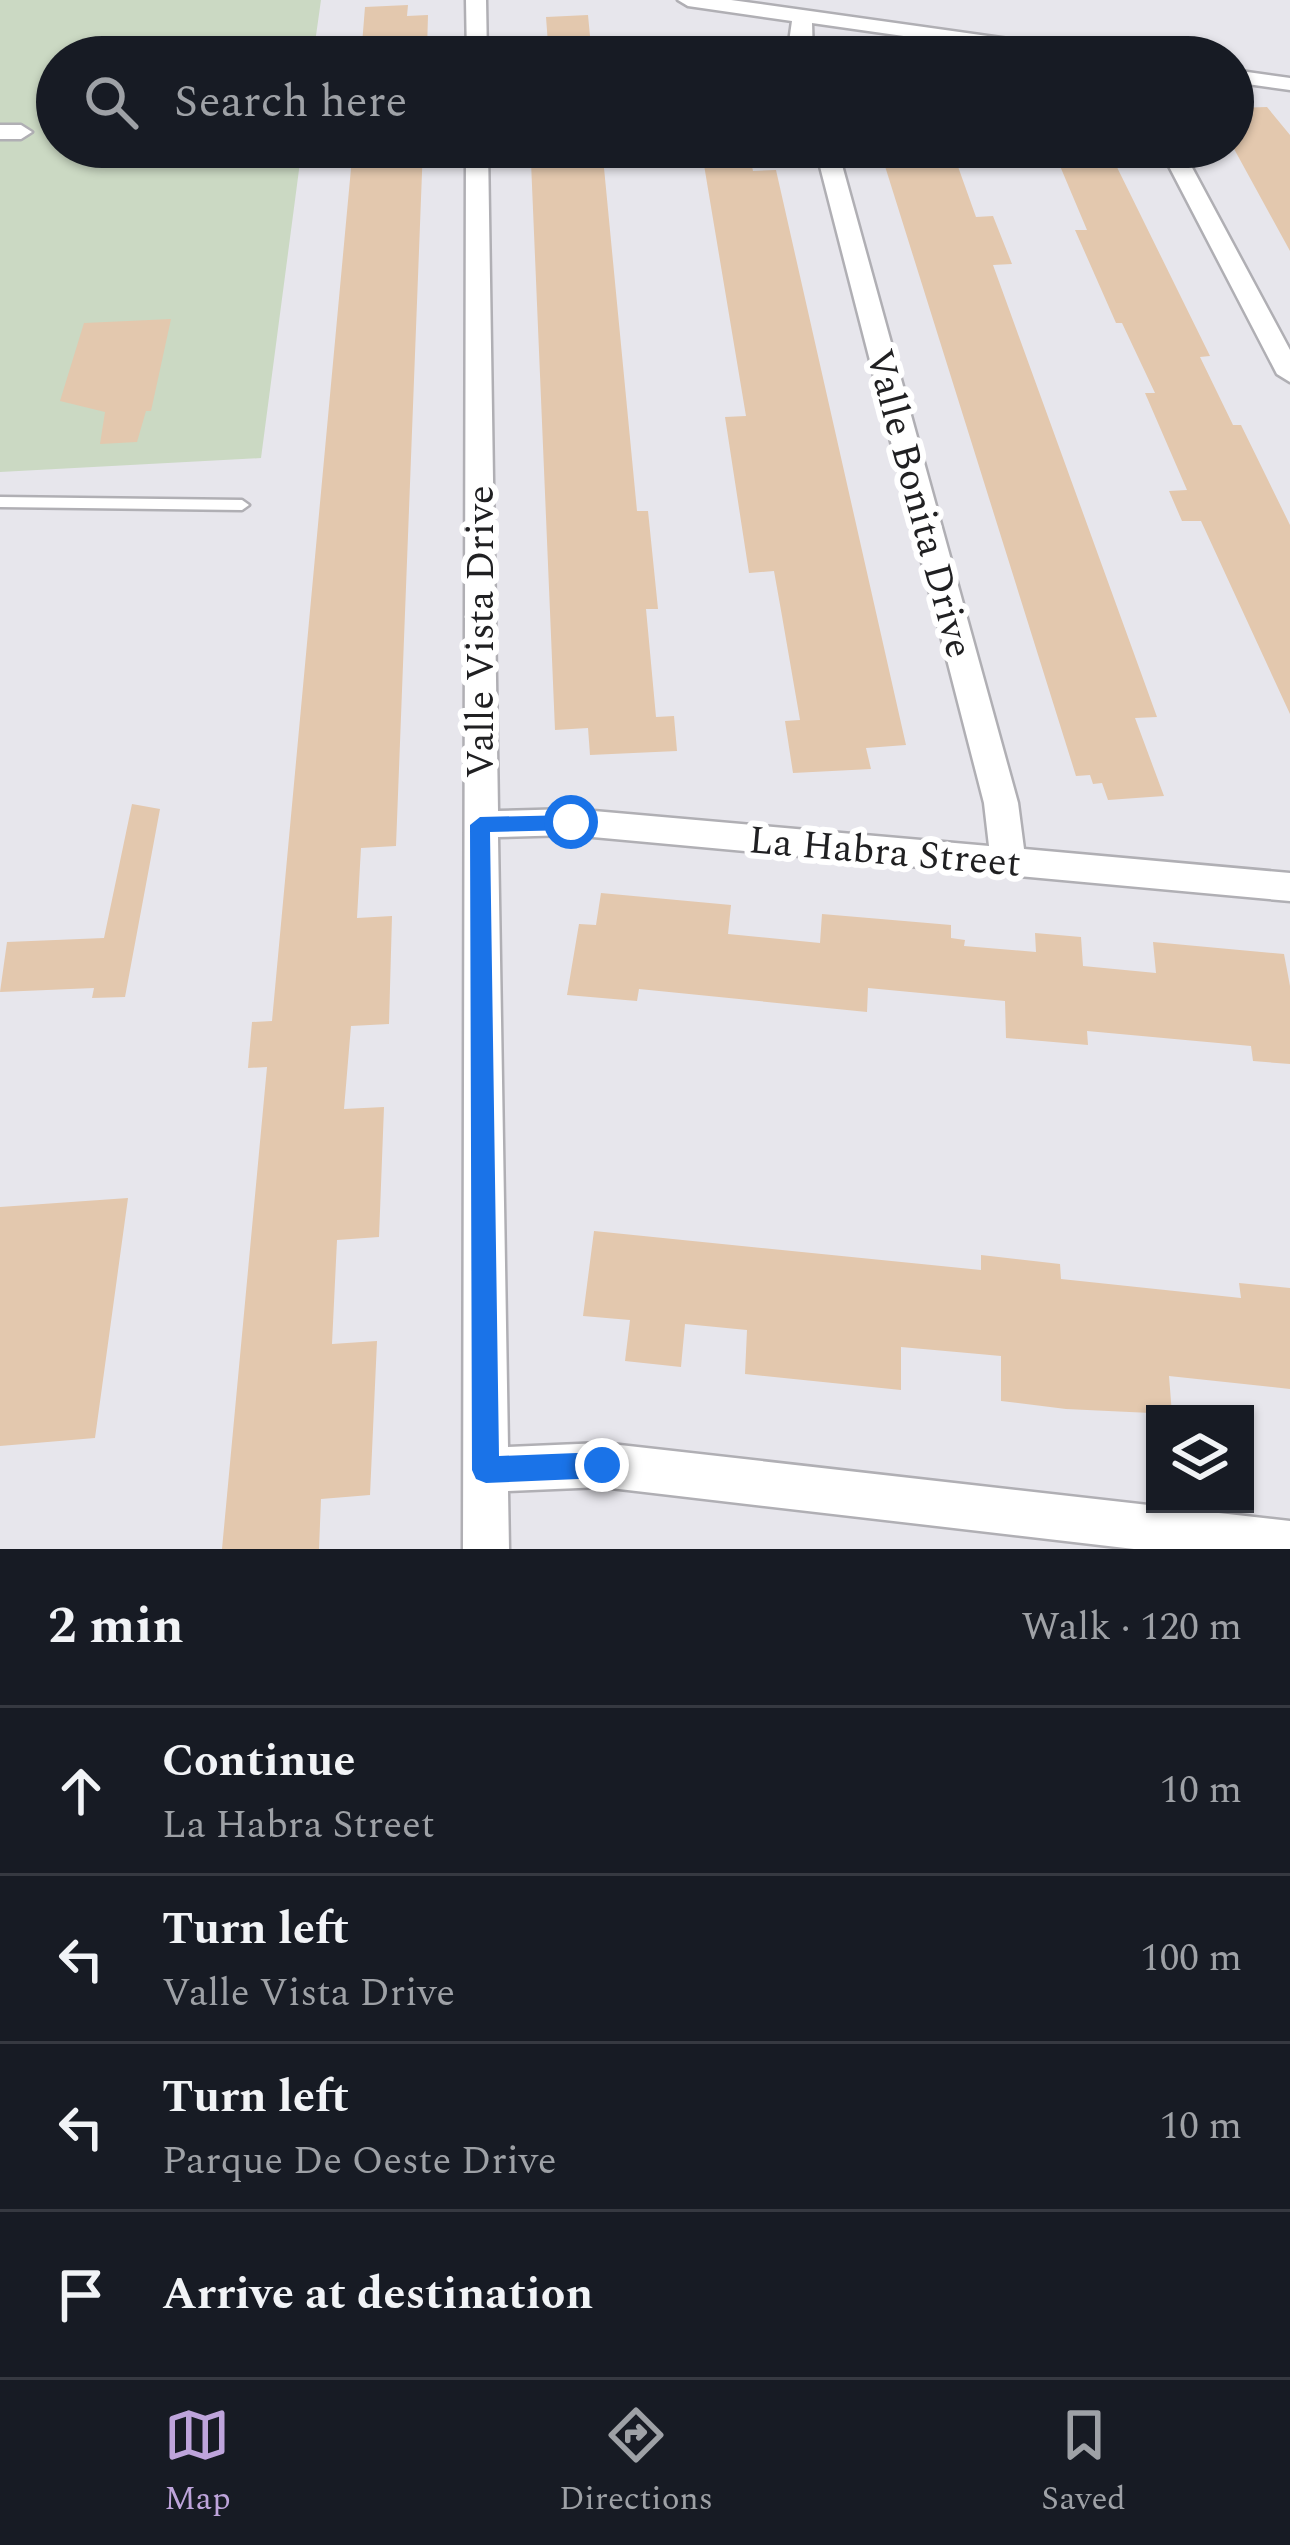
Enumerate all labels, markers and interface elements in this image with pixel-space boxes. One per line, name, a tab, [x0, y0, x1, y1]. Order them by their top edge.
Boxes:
search box	[36, 36, 1254, 168]
text: Search here	[174, 68, 407, 137]
icon: search	[78, 69, 144, 135]
street label: Valle Bonita Drive	[849, 343, 988, 665]
street label: Valle Vista Drive	[452, 485, 511, 779]
route start	[544, 795, 598, 849]
street label: La Habra Street	[746, 811, 1023, 894]
map controls	[1146, 1405, 1254, 1513]
button: layers	[1146, 1405, 1254, 1513]
route end	[575, 1438, 629, 1492]
text: 2 min	[48, 1588, 184, 1666]
text: Walk · 120 m	[1021, 1598, 1242, 1657]
text: Continue	[162, 1727, 355, 1796]
icon: ahead	[48, 1758, 114, 1824]
text: 10 m	[1160, 1761, 1242, 1820]
text: La Habra Street	[162, 1796, 435, 1855]
text: Turn left	[162, 1895, 349, 1964]
icon: left	[48, 1926, 114, 1992]
text: 100 m	[1140, 1929, 1242, 1988]
text: Valle Vista Drive	[162, 1964, 455, 2023]
text: Turn left	[162, 2063, 349, 2132]
icon: left	[48, 2094, 114, 2160]
text: 10 m	[1160, 2097, 1242, 2156]
text: Parque De Oeste Drive	[162, 2132, 557, 2191]
text: Arrive at destination	[162, 2260, 593, 2329]
icon: arrive	[48, 2262, 114, 2328]
tab: Map	[164, 2402, 231, 2524]
tab: Directions	[559, 2402, 713, 2524]
tab: Saved	[1041, 2402, 1126, 2524]

